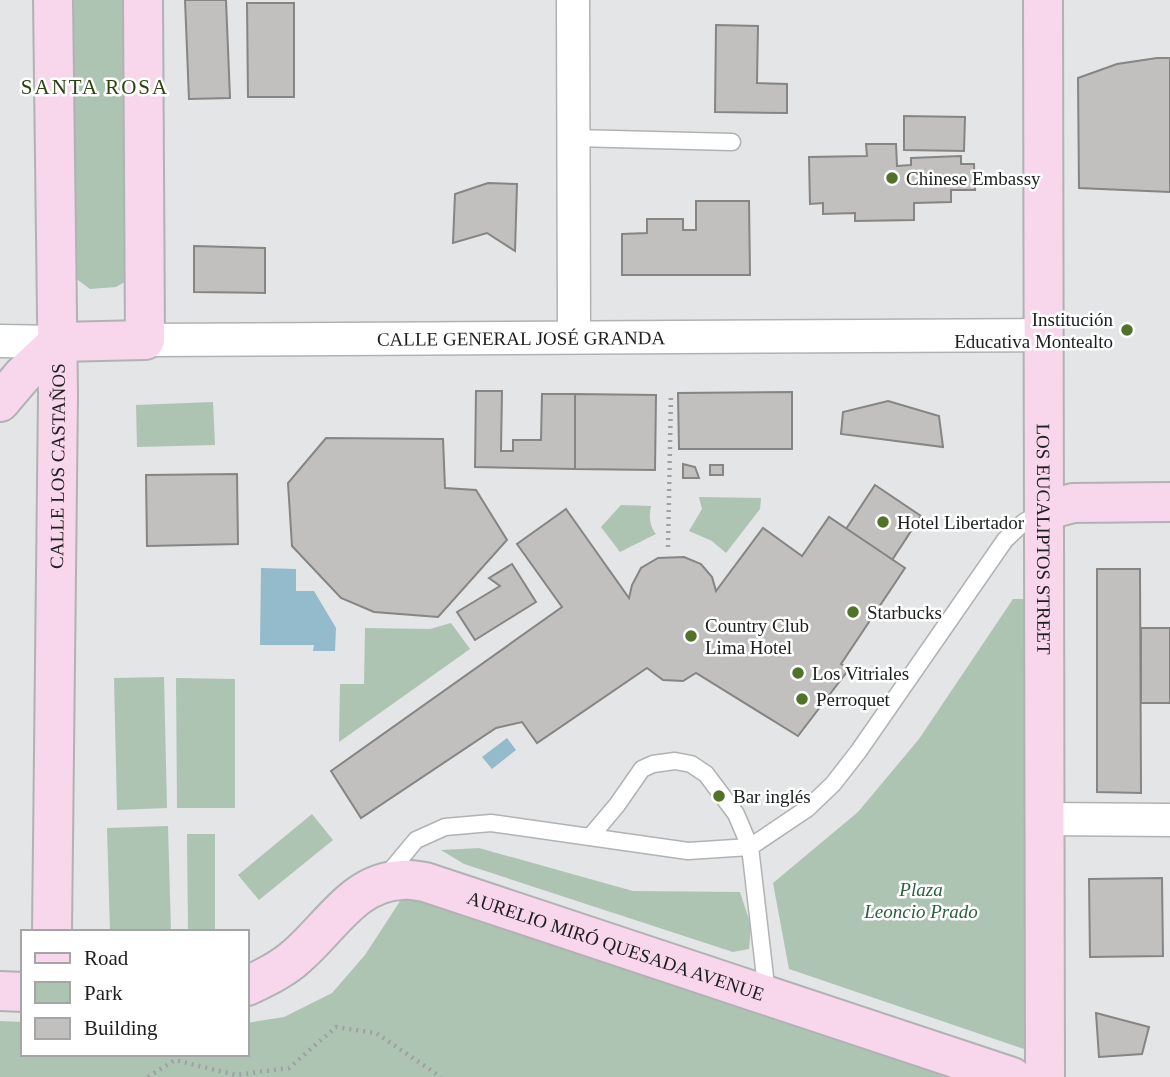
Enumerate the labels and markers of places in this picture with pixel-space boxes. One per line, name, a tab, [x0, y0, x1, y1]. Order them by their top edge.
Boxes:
place label: Chinese Embassy	[906, 168, 1041, 189]
marker: Chinese Embassy	[884, 170, 900, 186]
place label: Institución Educativa Montealto	[954, 309, 1113, 352]
marker: Institución Educativa Montealto	[1119, 322, 1135, 338]
place label: Hotel Libertador	[897, 512, 1025, 533]
marker: Hotel Libertador	[875, 514, 891, 530]
place label: Starbucks	[867, 602, 942, 623]
marker: Starbucks	[845, 604, 861, 620]
place label: Country Club Lima Hotel	[705, 615, 809, 658]
marker: Country Club Lima Hotel	[683, 628, 699, 644]
place label: Los Vitriales	[812, 663, 909, 684]
marker: Los Vitriales	[790, 665, 806, 681]
place label: Perroquet	[816, 689, 891, 710]
marker: Perroquet	[794, 691, 810, 707]
place label: Bar inglés	[733, 786, 811, 807]
marker: Bar inglés	[711, 788, 727, 804]

